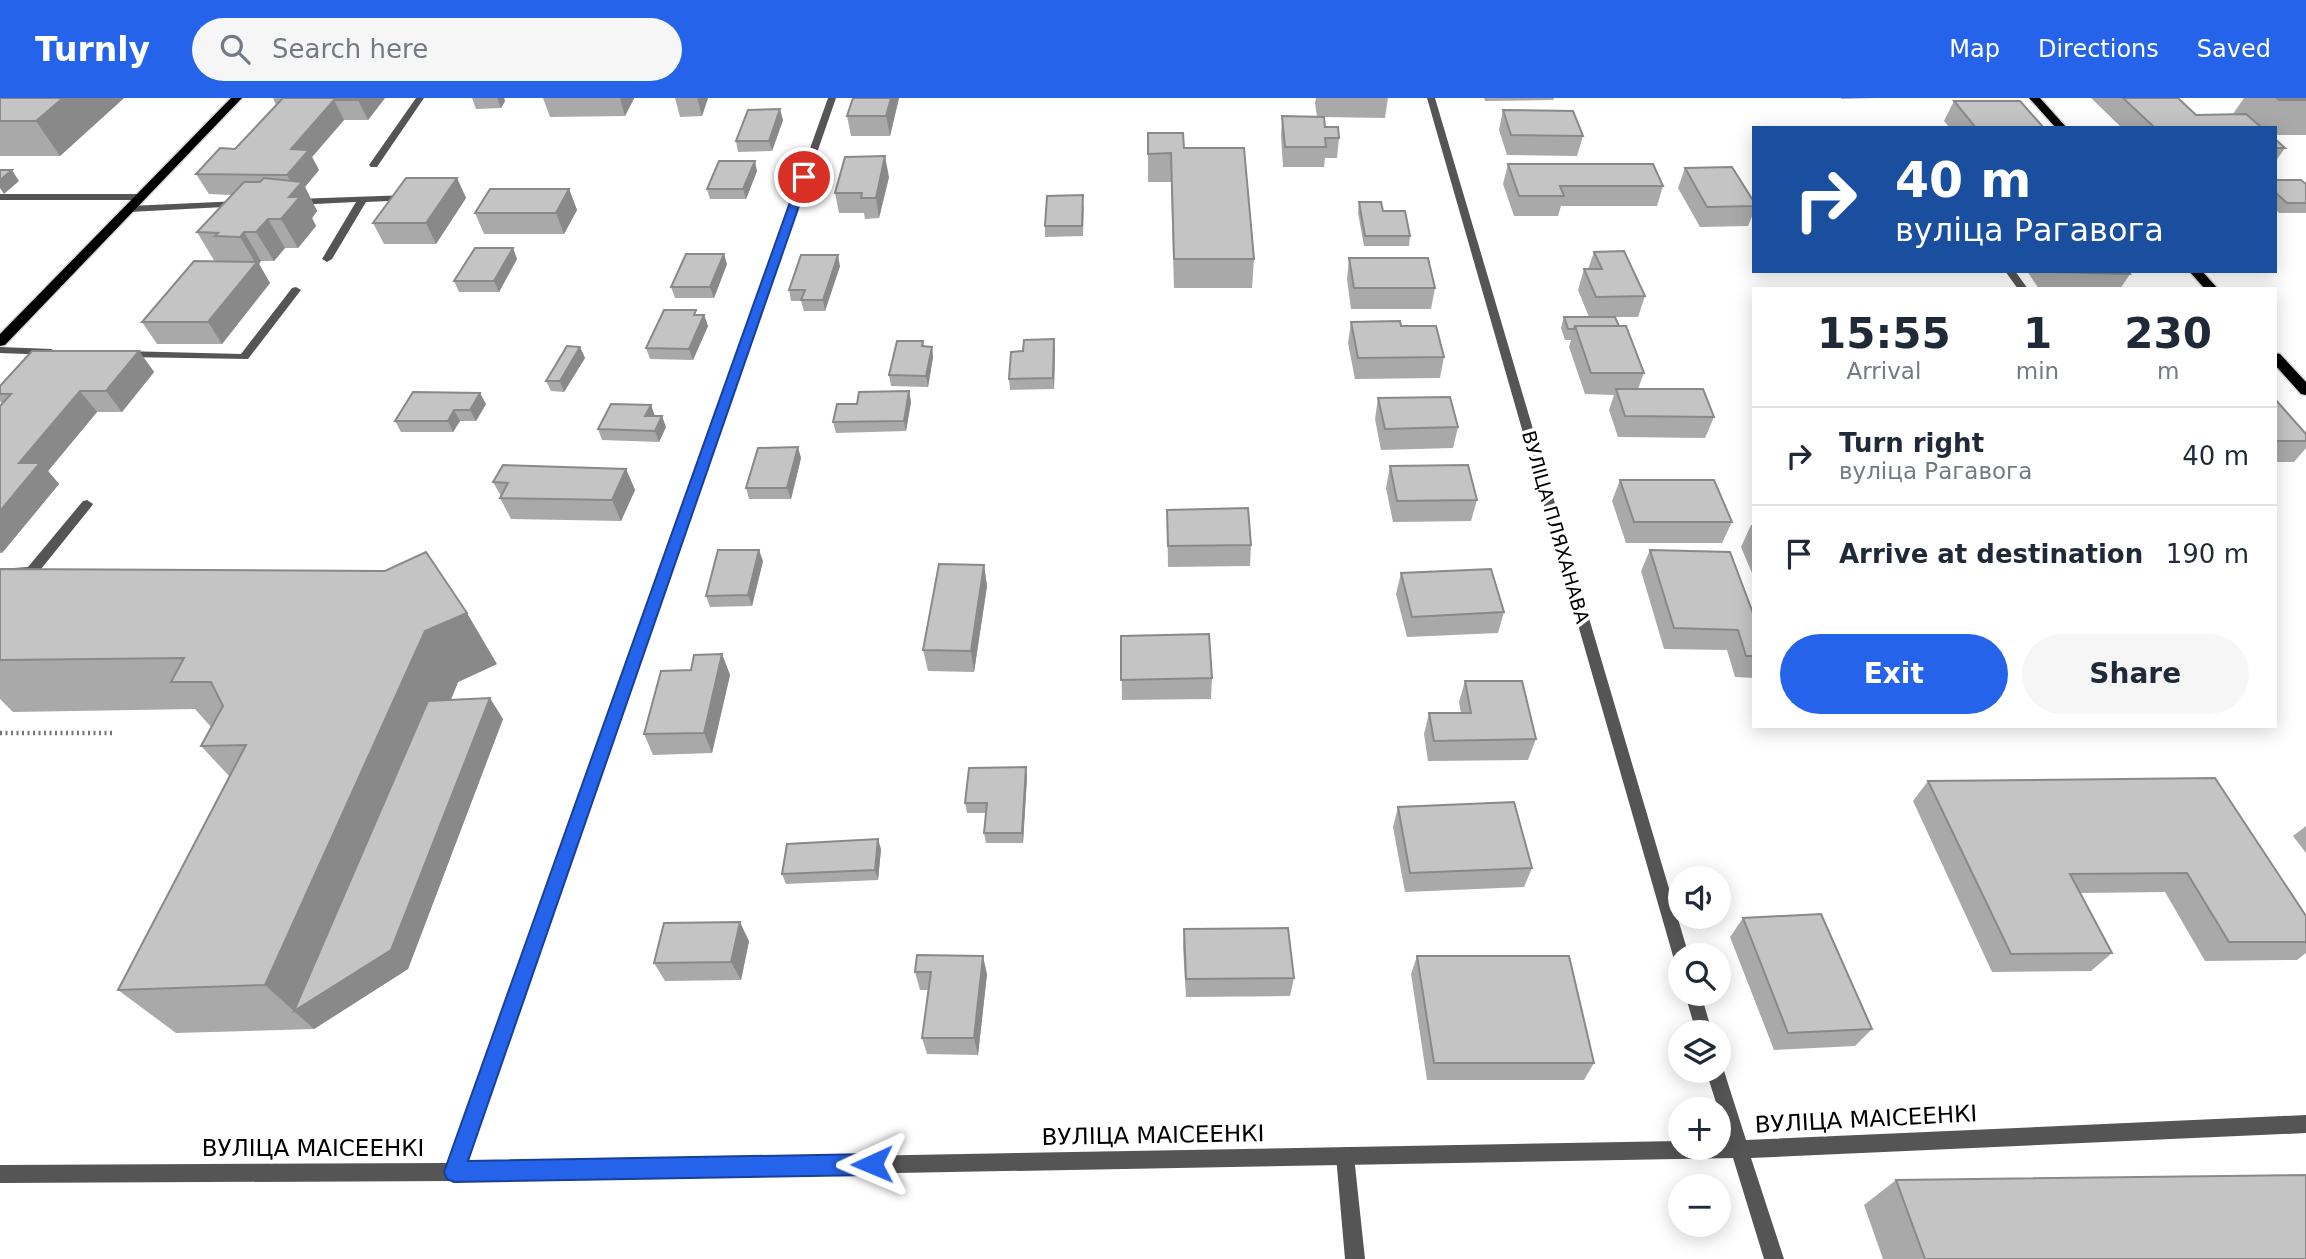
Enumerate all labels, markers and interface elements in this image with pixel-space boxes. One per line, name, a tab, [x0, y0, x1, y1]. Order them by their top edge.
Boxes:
search box	[192, 18, 682, 81]
text: Turnly	[35, 30, 150, 69]
icon: search	[216, 30, 254, 68]
text: Search here	[272, 34, 428, 64]
text: Map	[1949, 35, 2000, 63]
text: Directions	[2038, 35, 2159, 63]
text: Saved	[2197, 35, 2271, 63]
pin	[774, 147, 834, 207]
text: 40 m	[1895, 152, 2031, 209]
icon: right	[1780, 154, 1871, 245]
icon: arrive	[785, 158, 823, 196]
text: вуліца Рагавога	[1895, 211, 2164, 249]
text: 15:55	[1817, 309, 1951, 358]
text: 1	[2023, 309, 2052, 358]
text: 230	[2124, 309, 2212, 358]
text: Arrival	[1847, 358, 1921, 384]
text: min	[2016, 358, 2059, 384]
text: m	[2157, 358, 2179, 384]
street label: ВУЛІЦА ПЛЯХАНАВА	[1518, 428, 1594, 626]
text: Turn right	[1839, 428, 1984, 458]
icon: right	[1780, 437, 1818, 475]
text: 40 m	[2182, 441, 2249, 471]
text: вуліца Рагавога	[1839, 458, 2032, 484]
icon: arrive	[1780, 535, 1818, 573]
text: Arrive at destination	[1839, 539, 2143, 569]
text: 190 m	[2166, 539, 2249, 569]
button: Exit	[1780, 634, 2008, 714]
button: Share	[2022, 634, 2249, 714]
map controls	[1668, 866, 1731, 1237]
button: sound	[1668, 866, 1731, 929]
button: search	[1668, 943, 1731, 1006]
button: layers	[1668, 1020, 1731, 1083]
button: +	[1668, 1097, 1731, 1160]
street label: ВУЛІЦА МАІСЕЕНКІ	[1754, 1100, 1978, 1138]
street label: ВУЛІЦА МАІСЕЕНКІ	[1041, 1120, 1265, 1150]
position arrow	[835, 1127, 909, 1201]
street label: ВУЛІЦА МАІСЕЕНКІ	[202, 1135, 424, 1161]
button: −	[1668, 1174, 1731, 1237]

